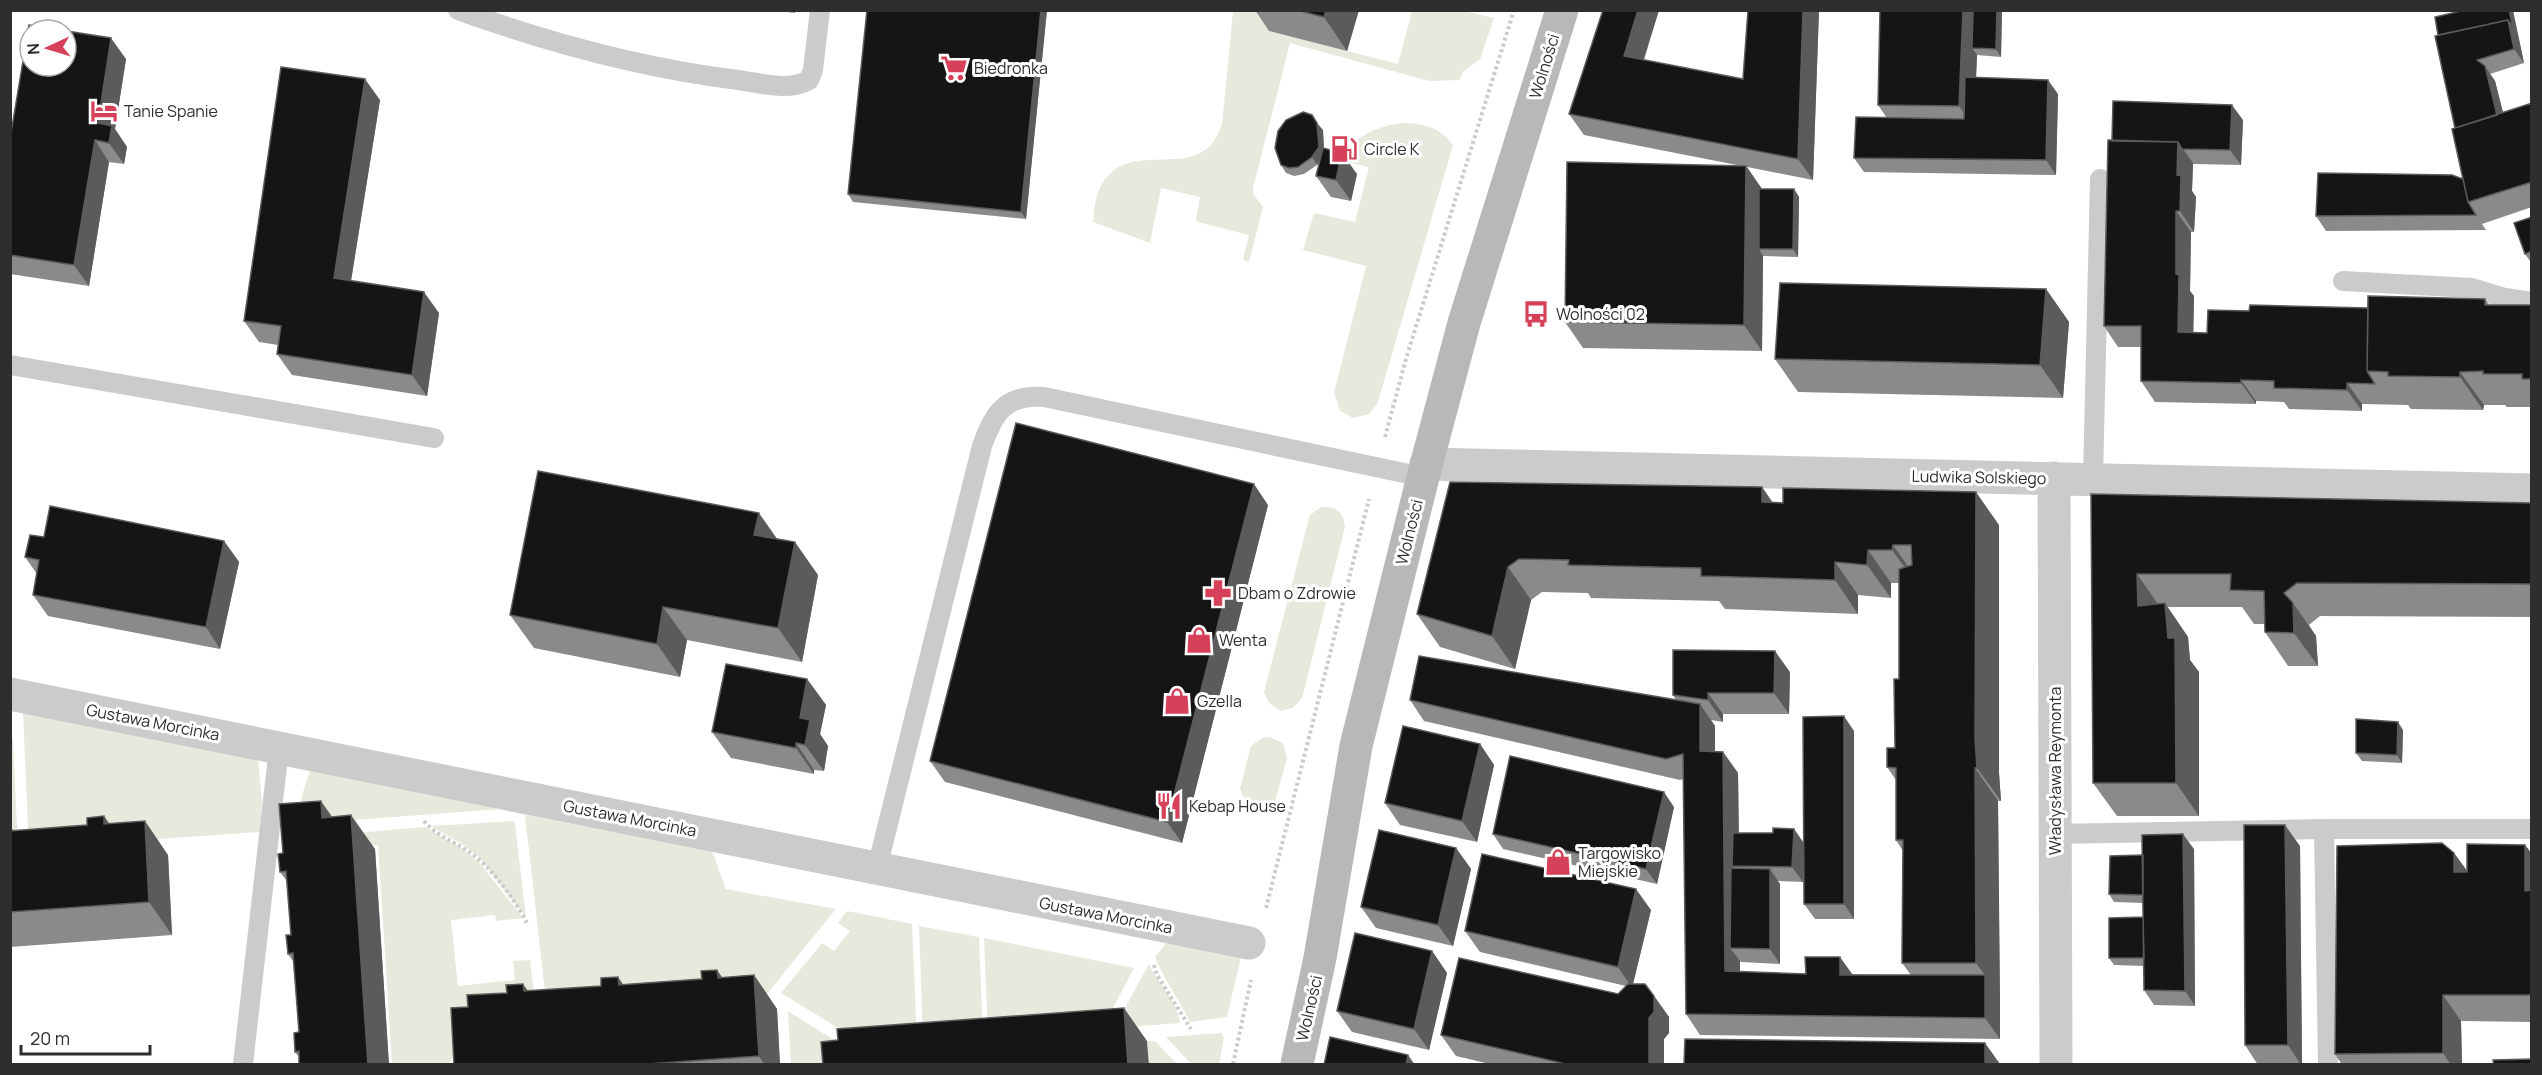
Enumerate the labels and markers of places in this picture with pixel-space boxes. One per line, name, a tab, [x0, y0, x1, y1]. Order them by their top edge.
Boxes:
supermarket icon: Biedronka	[939, 53, 969, 83]
place label: Biedronka	[974, 57, 1048, 79]
hotel icon: Tanie Spanie	[89, 96, 119, 126]
place label: Tanie Spanie	[124, 100, 218, 122]
fuel station icon: Circle K	[1329, 134, 1359, 164]
place label: Circle K	[1364, 138, 1420, 160]
bus stop icon: Wolności 02	[1521, 299, 1551, 329]
place label: Wolności 02	[1556, 303, 1645, 325]
pharmacy icon: Dbam o Zdrowie	[1203, 578, 1233, 608]
place label: Dbam o Zdrowie	[1238, 582, 1356, 604]
shop icon: Wenta	[1184, 625, 1214, 655]
place label: Wenta	[1219, 629, 1267, 651]
shop icon: Gzella	[1162, 686, 1192, 716]
place label: Gzella	[1197, 690, 1242, 712]
restaurant icon: Kebap House	[1154, 791, 1184, 821]
place label: Kebap House	[1189, 795, 1286, 817]
place label: Targowisko Miejskie	[1578, 842, 1661, 882]
shop icon: Targowisko Miejskie	[1543, 847, 1573, 877]

